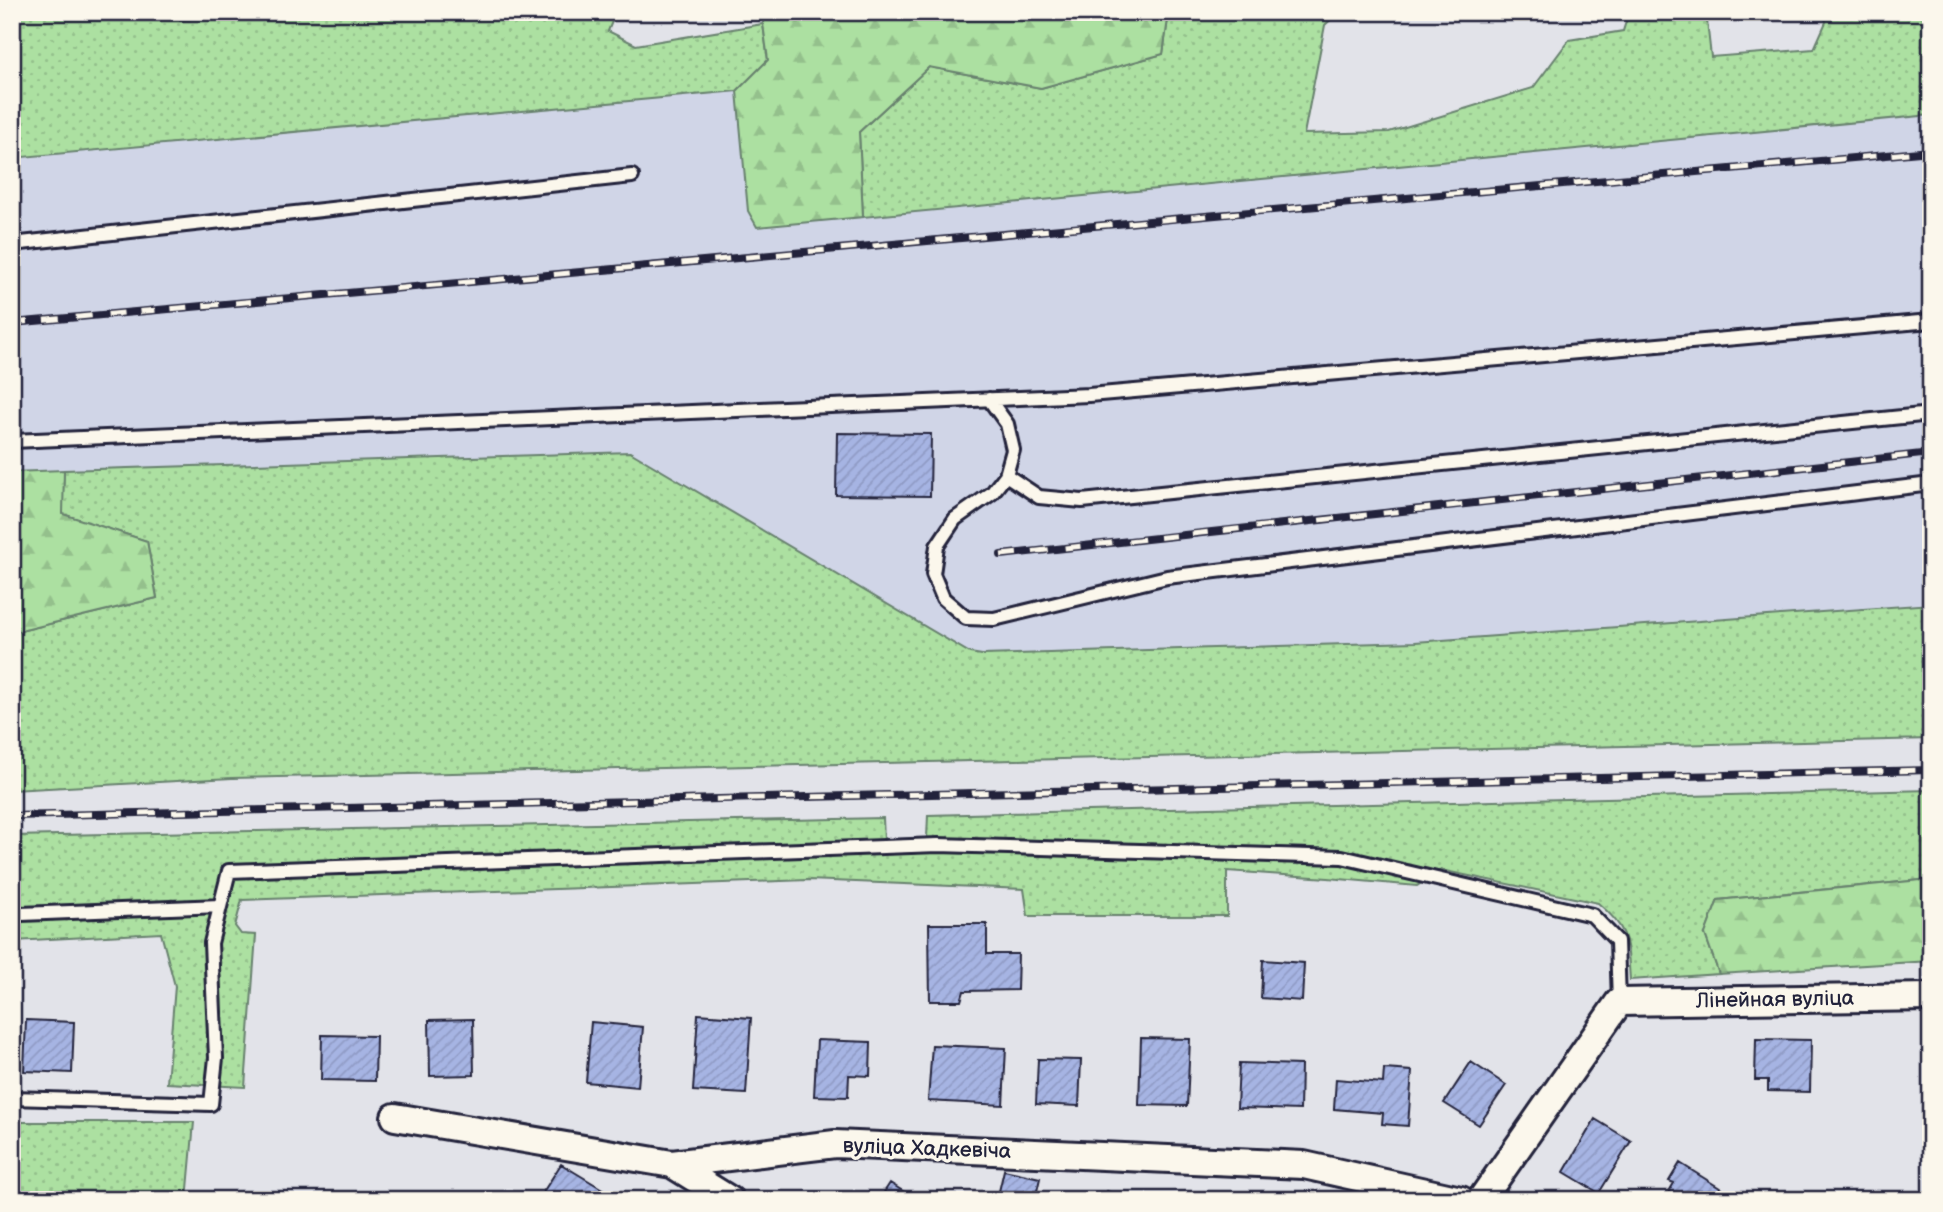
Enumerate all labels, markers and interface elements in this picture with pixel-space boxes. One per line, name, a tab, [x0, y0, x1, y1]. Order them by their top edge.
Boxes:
street label: Лінейная вуліца	[1695, 986, 1855, 1013]
street label: вуліца Хадкевіча	[842, 1133, 1012, 1164]

